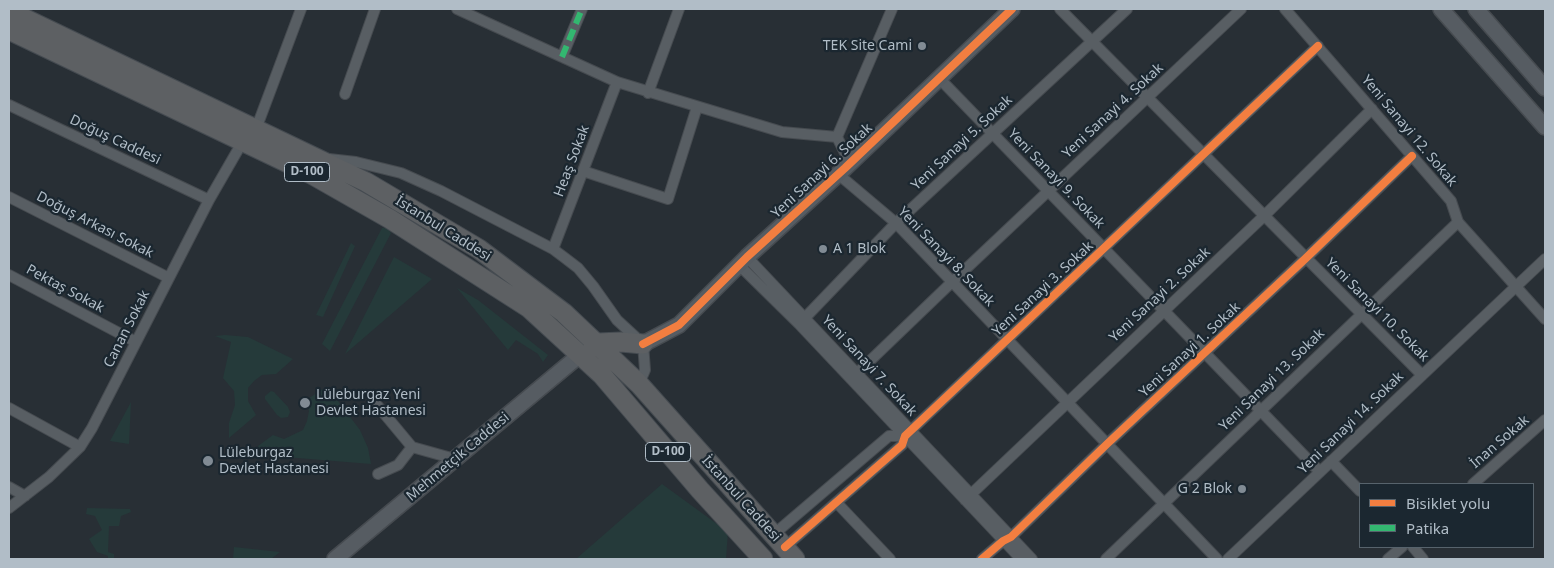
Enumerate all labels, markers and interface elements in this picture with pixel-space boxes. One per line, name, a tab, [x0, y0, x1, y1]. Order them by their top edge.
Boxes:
place label: TEK Site Cami	[823, 38, 912, 54]
marker: TEK Site Cami	[916, 40, 928, 52]
street label: Yeni Sanayi 4. Sokak	[1059, 60, 1167, 162]
street label: Yeni Sanayi 12. Sokak	[1358, 72, 1460, 190]
street label: Yeni Sanayi 5. Sokak	[908, 92, 1016, 194]
street label: Doğuş Caddesi	[67, 112, 163, 168]
street label: Yeni Sanayi 6. Sokak	[768, 120, 876, 222]
street label: Heaş Sokak	[551, 123, 593, 199]
street label: Yeni Sanayi 9. Sokak	[1004, 126, 1108, 232]
road number: D-100	[284, 162, 330, 182]
street label: Doğuş Arkası Sokak	[34, 188, 156, 262]
street label: İstanbul Caddesi	[392, 193, 494, 265]
street label: Yeni Sanayi 8. Sokak	[894, 204, 998, 310]
street label: Yeni Sanayi 3. Sokak	[989, 238, 1097, 340]
place label: A 1 Blok	[833, 241, 886, 257]
marker: A 1 Blok	[817, 243, 829, 255]
street label: Yeni Sanayi 2. Sokak	[1106, 244, 1214, 346]
street label: Yeni Sanayi 10. Sokak	[1322, 255, 1432, 365]
street label: Pektaş Sokak	[23, 261, 107, 317]
street label: Canan Sokak	[100, 288, 154, 370]
street label: Yeni Sanayi 1. Sokak	[1136, 299, 1244, 401]
street label: Yeni Sanayi 7. Sokak	[818, 312, 920, 420]
street label: Yeni Sanayi 13. Sokak	[1216, 325, 1328, 435]
street label: Yeni Sanayi 14. Sokak	[1295, 368, 1407, 478]
place label: Lüleburgaz Yeni Devlet Hastanesi	[316, 387, 426, 420]
marker: Lüleburgaz Yeni Devlet Hastanesi	[298, 396, 312, 410]
street label: Mehmetçik Caddesi	[403, 409, 513, 505]
street label: İnan Sokak	[1467, 412, 1533, 472]
road number: D-100	[646, 442, 690, 462]
place label: Lüleburgaz Devlet Hastanesi	[219, 445, 329, 478]
street label: İstanbul Caddesi	[698, 453, 784, 545]
marker: Lüleburgaz Devlet Hastanesi	[201, 454, 215, 468]
place label: G 2 Blok	[1178, 481, 1232, 497]
marker: G 2 Blok	[1236, 483, 1248, 495]
legend	[1359, 483, 1534, 548]
text: Bisiklet yolu	[1406, 493, 1490, 513]
text: Patika	[1406, 518, 1449, 538]

